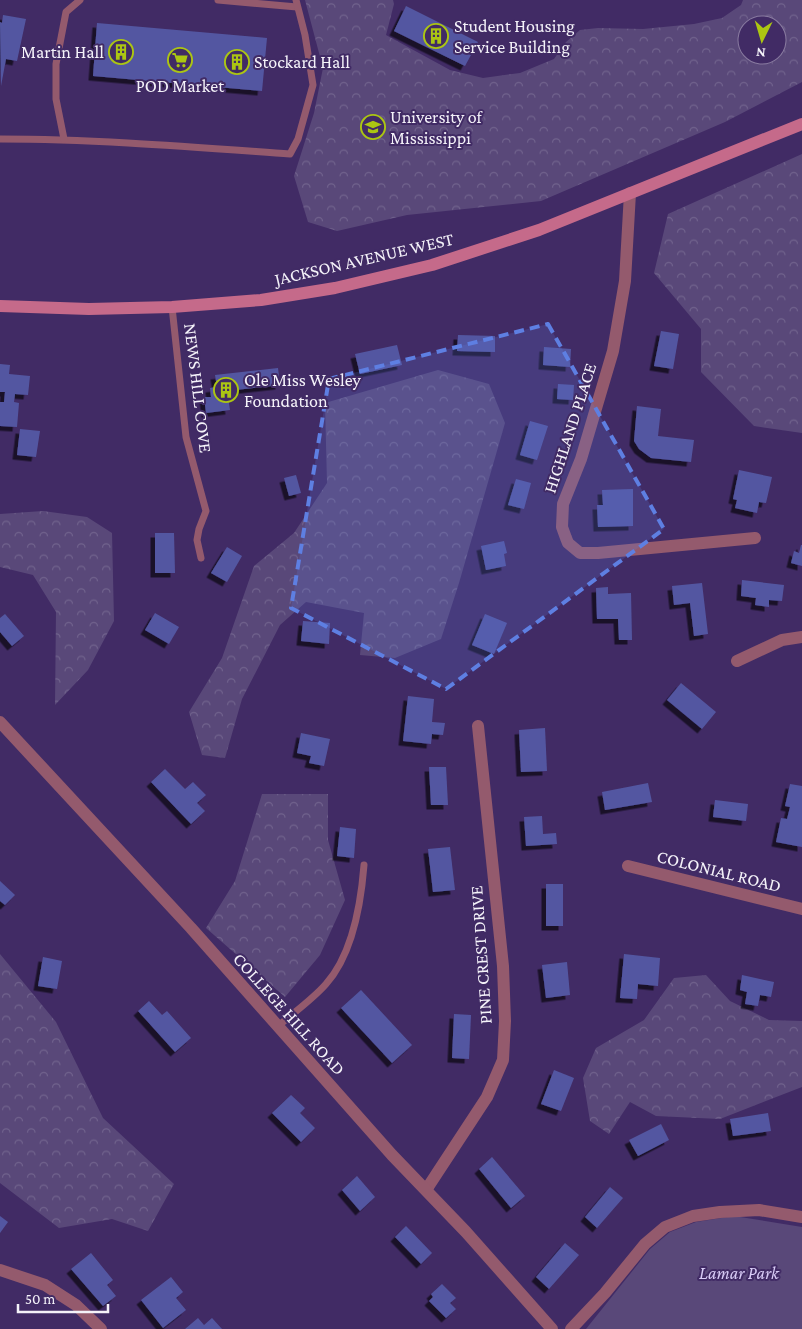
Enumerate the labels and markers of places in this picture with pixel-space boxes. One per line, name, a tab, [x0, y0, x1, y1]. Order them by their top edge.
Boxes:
place label: Student Housing Service Building	[454, 16, 575, 57]
building icon: Student Housing Service Building	[423, 23, 449, 49]
building icon: Martin Hall	[108, 39, 134, 65]
place label: Martin Hall	[21, 42, 104, 62]
supermarket icon: POD Market	[167, 47, 193, 73]
building icon: Stockard Hall	[224, 49, 250, 75]
place label: Stockard Hall	[254, 52, 350, 72]
place label: POD Market	[136, 76, 225, 96]
place label: University of Mississippi	[390, 107, 484, 148]
school or university icon: University of Mississippi	[360, 114, 386, 140]
place label: Ole Miss Wesley Foundation	[244, 370, 362, 411]
building icon: Ole Miss Wesley Foundation	[213, 377, 239, 403]

